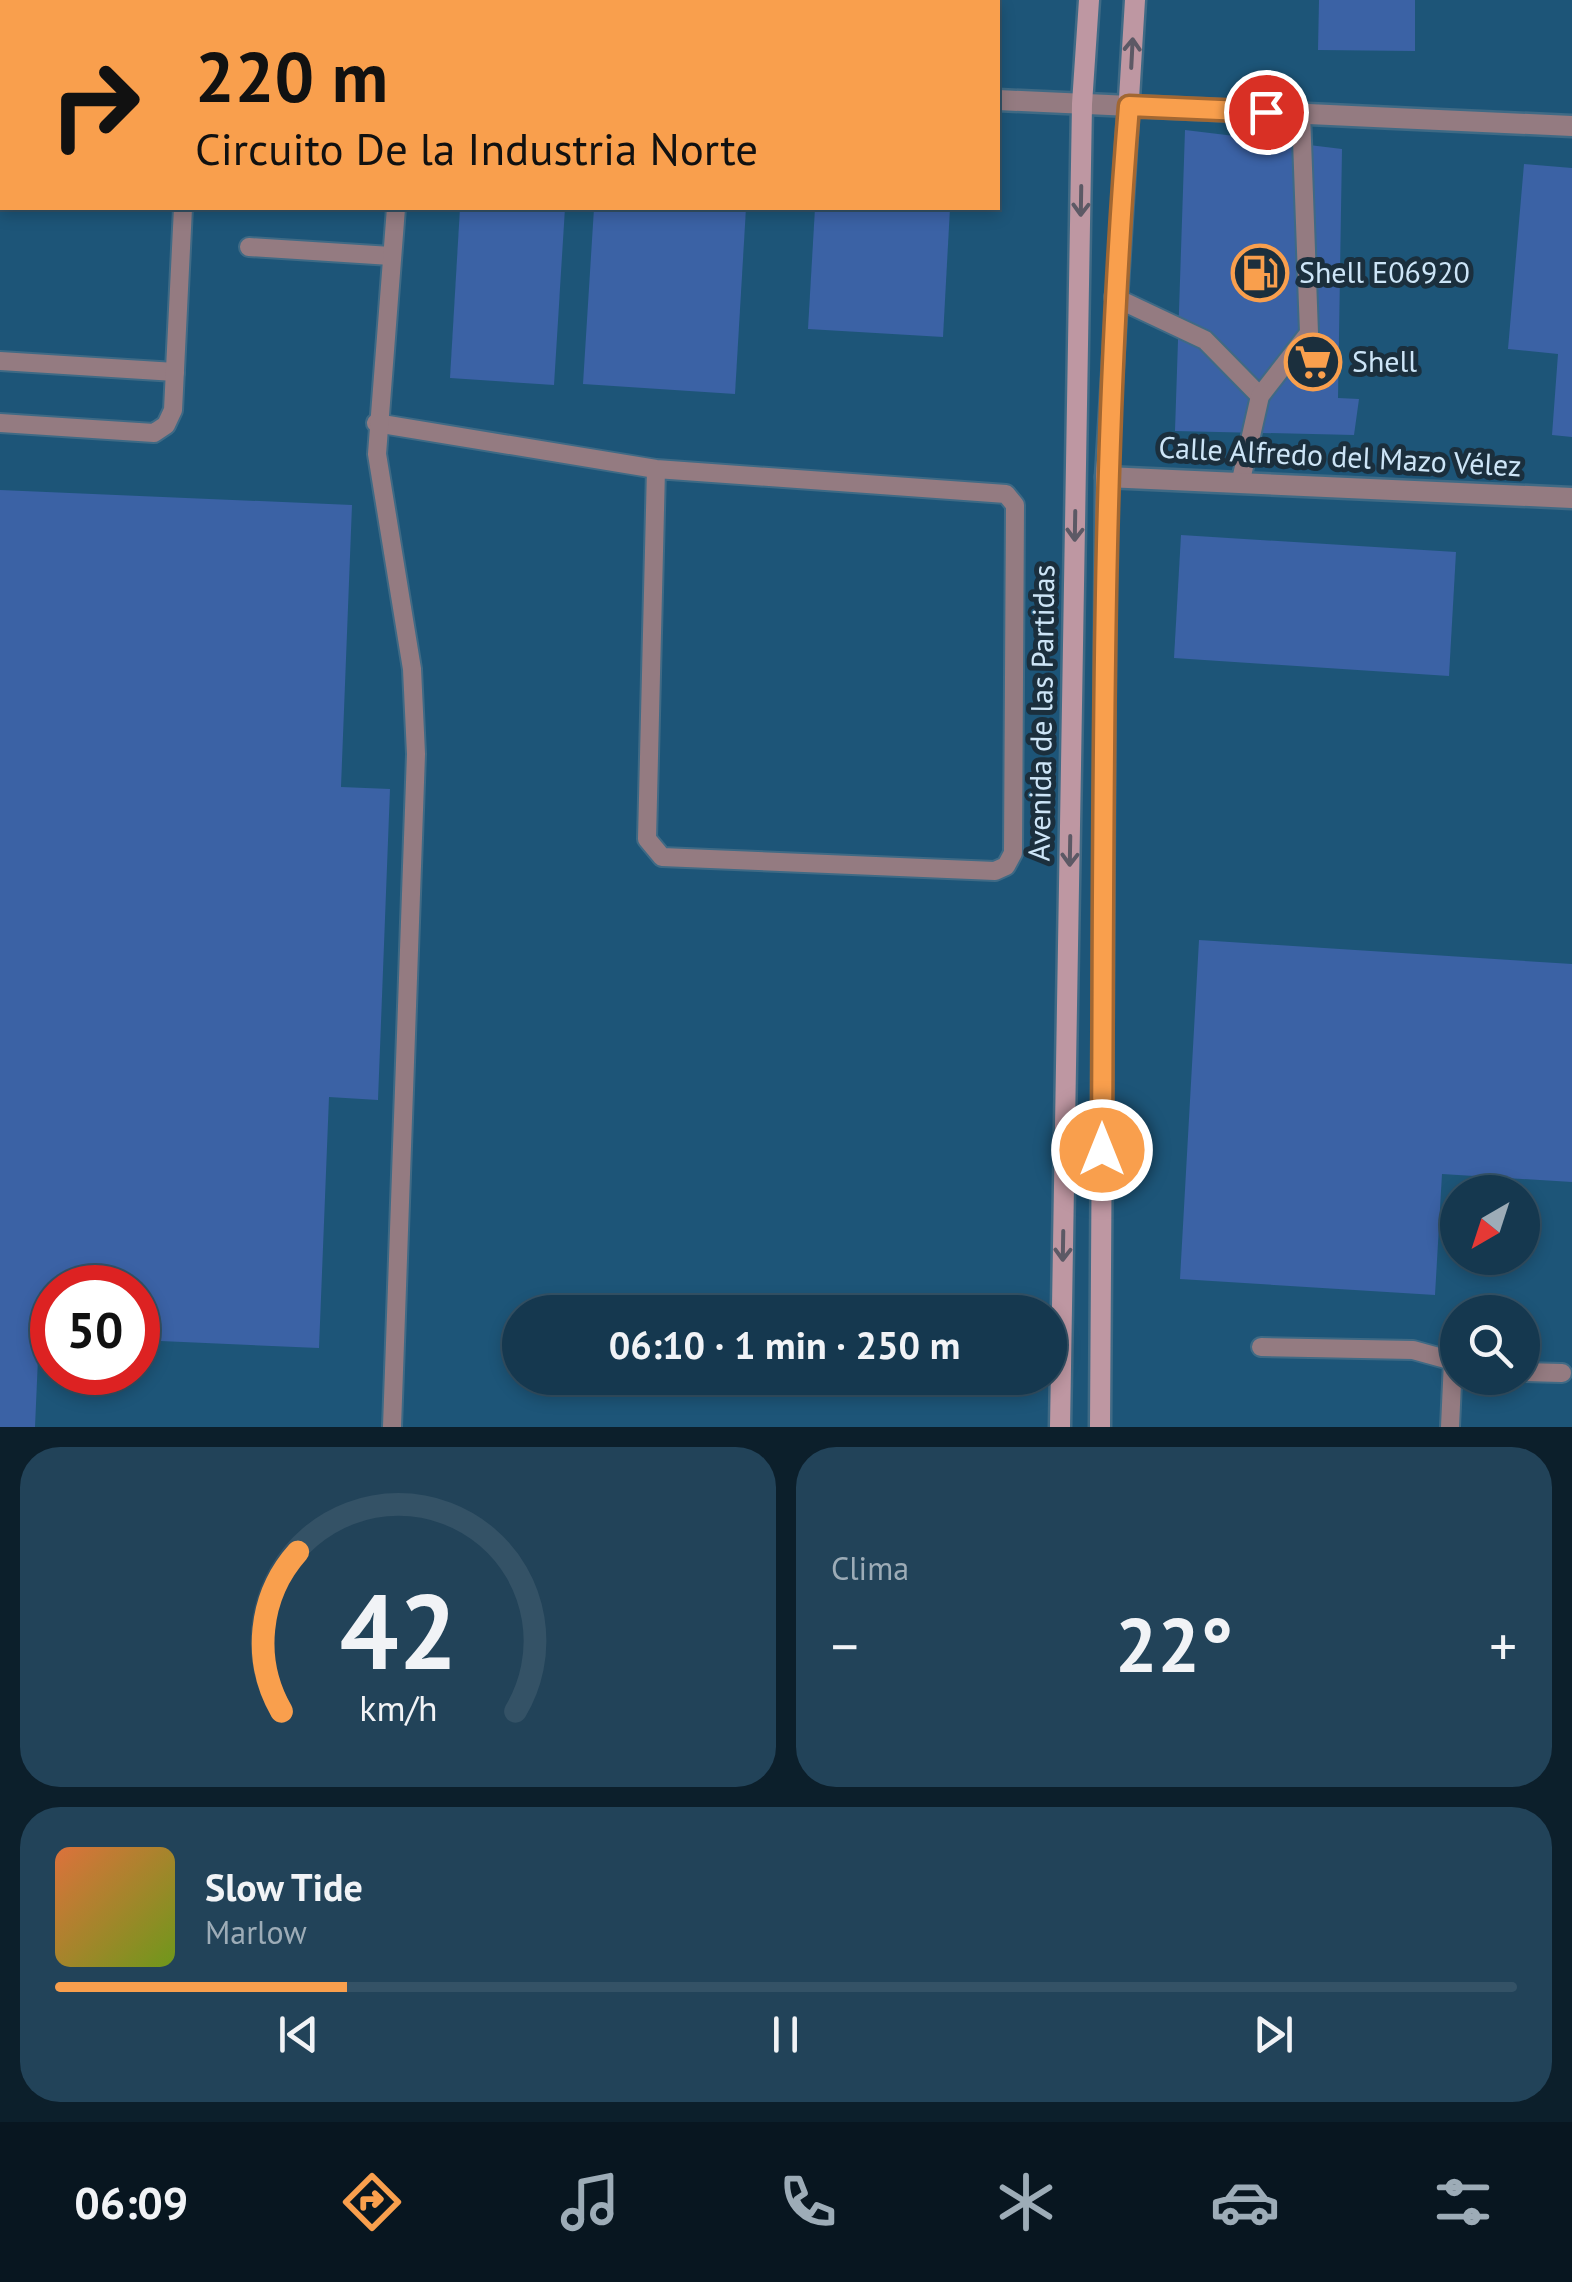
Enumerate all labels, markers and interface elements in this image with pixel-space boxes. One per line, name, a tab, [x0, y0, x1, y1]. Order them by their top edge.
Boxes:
text: 220 m	[195, 31, 388, 121]
one-way arrow	[1123, 37, 1142, 69]
icon: right	[30, 40, 160, 170]
pin	[1224, 70, 1309, 155]
icon: arrive	[1239, 85, 1294, 140]
text: Circuito De la Industria Norte	[195, 119, 758, 177]
one-way arrow	[1072, 184, 1090, 217]
fuel station icon: Shell E06920	[1230, 243, 1290, 303]
place label: Shell E06920	[1299, 252, 1470, 291]
supermarket icon: Shell	[1283, 332, 1343, 392]
place label: Shell	[1352, 341, 1417, 380]
street label: Calle Alfredo del Mazo Vélez	[1158, 427, 1523, 484]
one-way arrow	[1066, 510, 1085, 542]
street label: Avenida de las Partidas	[1018, 564, 1063, 862]
one-way arrow	[1060, 834, 1080, 867]
position arrow	[1050, 1098, 1154, 1202]
north arrow	[1440, 1175, 1540, 1275]
map controls	[1440, 1175, 1540, 1395]
one-way arrow	[1054, 1229, 1073, 1261]
speed limit sign: 50	[30, 1265, 160, 1395]
button: search	[1440, 1295, 1540, 1395]
text: 06:10 · 1 min · 250 m	[609, 1320, 960, 1369]
text: Clima	[831, 1547, 909, 1589]
text: 42	[339, 1563, 457, 1698]
text: 22°	[1115, 1596, 1233, 1693]
text: −	[831, 1610, 859, 1681]
text: +	[1489, 1610, 1517, 1681]
text: km/h	[359, 1685, 437, 1731]
text: Slow Tide	[205, 1862, 363, 1911]
text: Marlow	[205, 1911, 307, 1953]
icon: previous	[271, 2007, 326, 2062]
icon: pause	[758, 2007, 813, 2062]
icon: next	[1246, 2007, 1301, 2062]
icon: directions	[337, 2167, 407, 2237]
icon: music	[555, 2167, 625, 2237]
icon: phone	[773, 2167, 843, 2237]
icon: climate	[991, 2167, 1061, 2237]
icon: car	[1210, 2167, 1280, 2237]
icon: filters	[1428, 2167, 1498, 2237]
text: 06:09	[74, 2173, 188, 2231]

